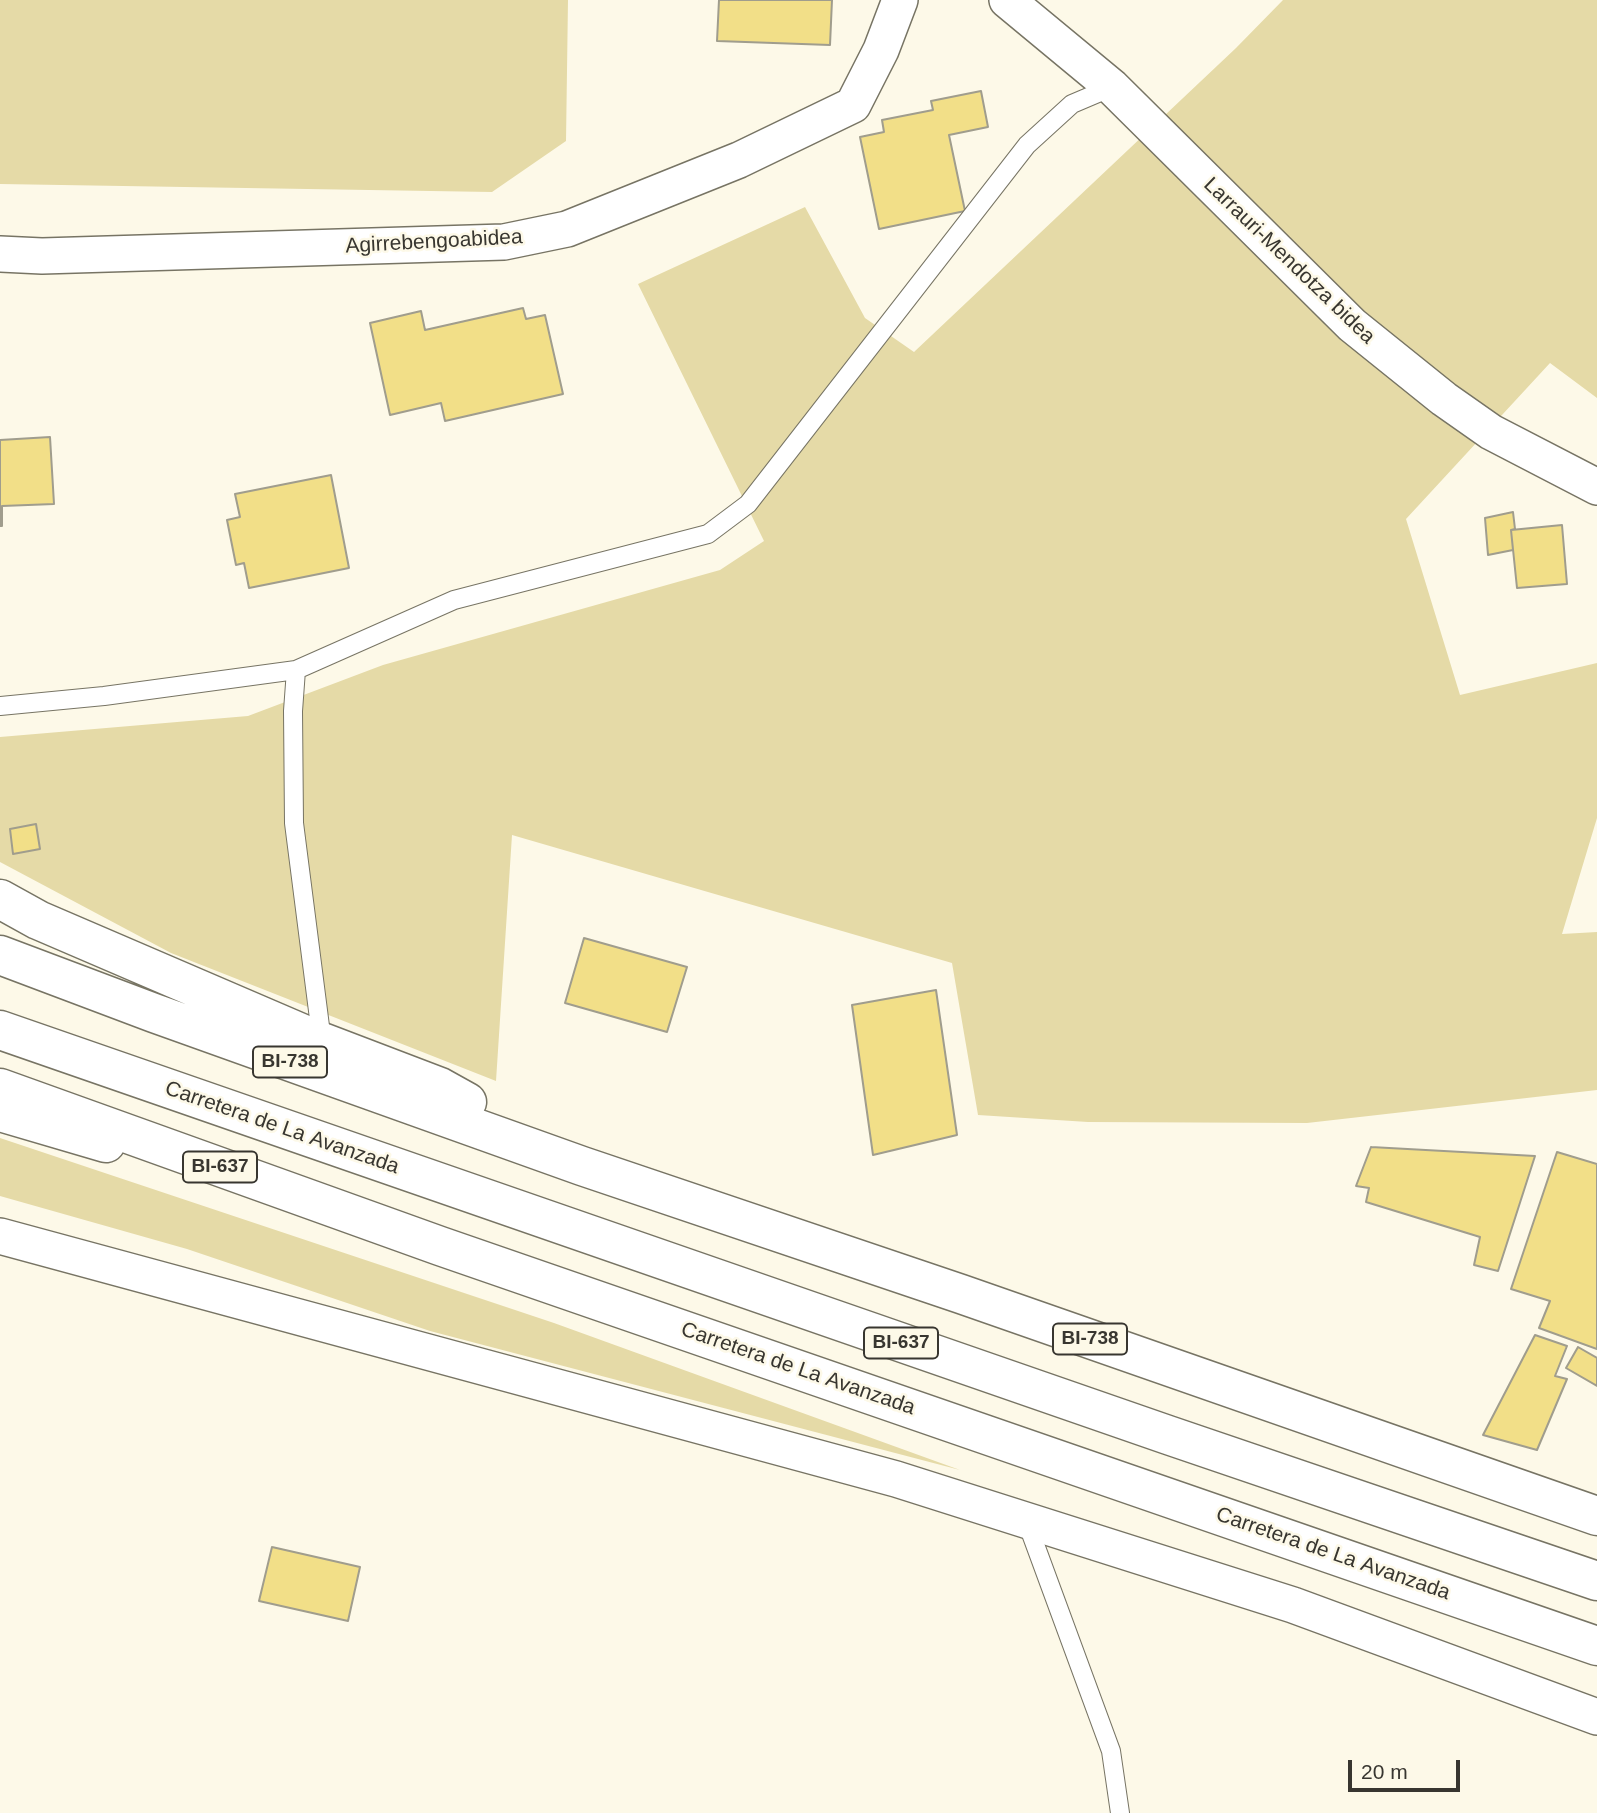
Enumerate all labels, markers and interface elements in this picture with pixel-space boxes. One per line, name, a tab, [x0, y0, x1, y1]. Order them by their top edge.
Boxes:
street label: Larrauri-Mendotza bidea	[1198, 172, 1380, 350]
street label: Agirrebengoabidea	[345, 225, 523, 259]
road number: BI-738	[253, 1046, 327, 1078]
street label: Carretera de La Avanzada	[162, 1076, 402, 1180]
road number: BI-637	[183, 1152, 257, 1182]
street label: Carretera de La Avanzada	[678, 1317, 918, 1421]
road number: BI-738	[1053, 1324, 1127, 1354]
road number: BI-637	[864, 1328, 938, 1358]
street label: Carretera de La Avanzada	[1213, 1502, 1453, 1606]
scale bar	[1352, 1746, 1464, 1790]
text: 20 m	[1361, 1760, 1408, 1783]

